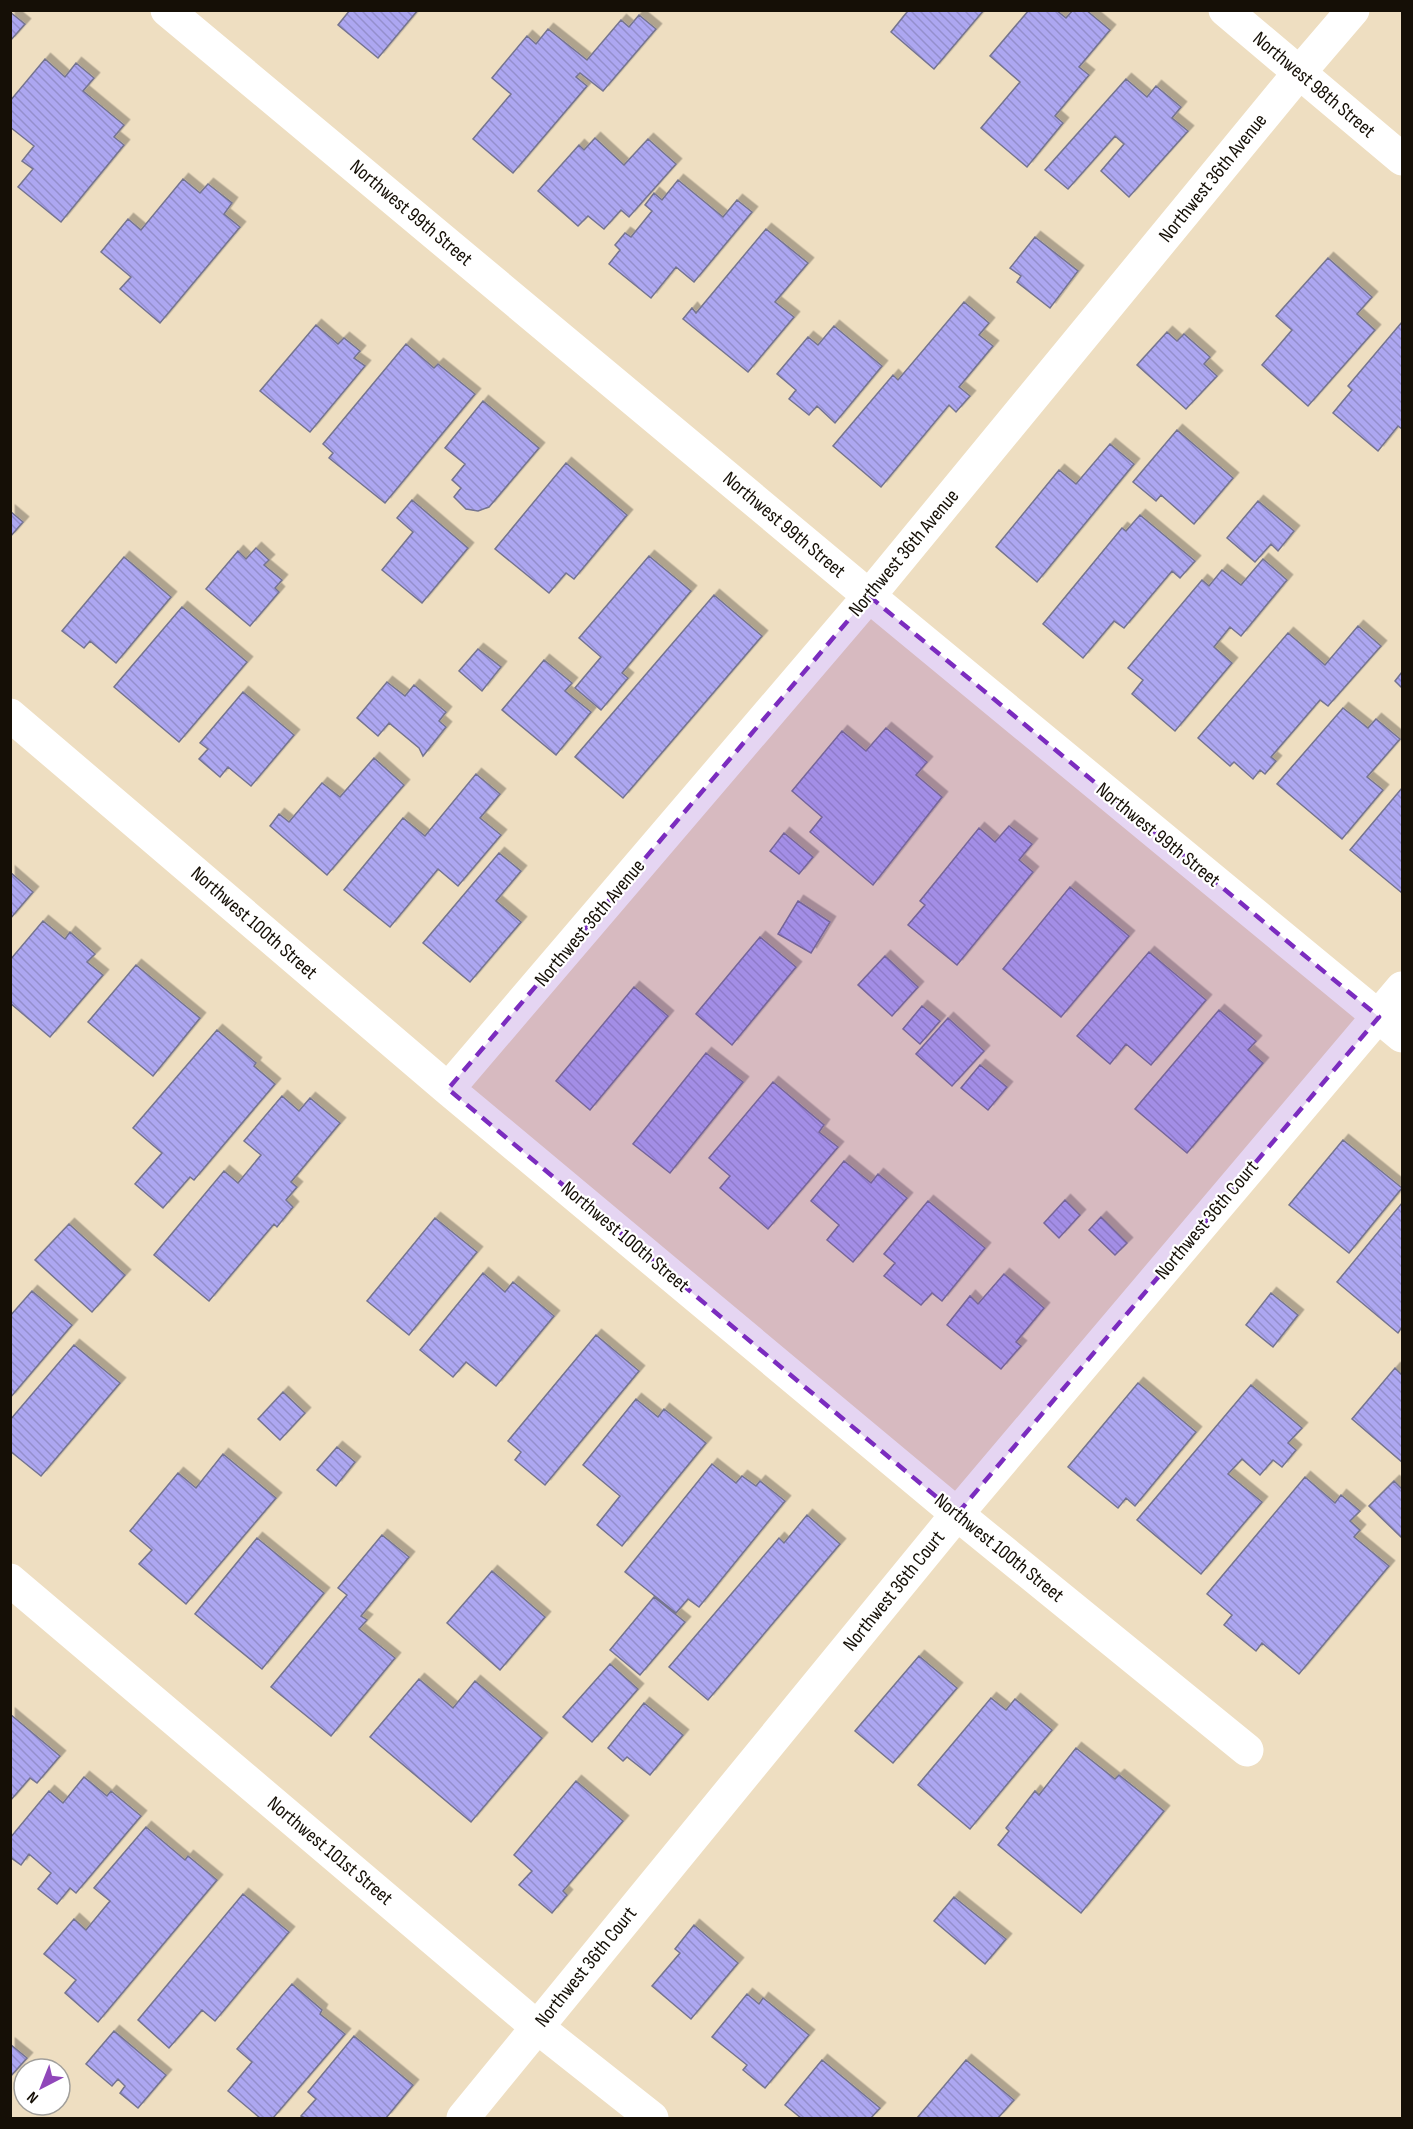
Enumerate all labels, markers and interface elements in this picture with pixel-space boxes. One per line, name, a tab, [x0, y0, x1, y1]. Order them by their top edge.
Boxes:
street label: Northwest 98th Street	[1248, 27, 1380, 143]
street label: Northwest 36th Avenue	[1154, 109, 1272, 247]
street label: Northwest 99th Street	[345, 155, 477, 271]
street label: Northwest 99th Street	[718, 467, 850, 583]
street label: Northwest 36th Avenue	[844, 485, 964, 621]
street label: Northwest 99th Street	[1091, 778, 1225, 892]
street label: Northwest 36th Avenue	[530, 855, 650, 991]
street label: Northwest 100th Street	[186, 862, 322, 984]
street label: Northwest 36th Court	[1150, 1156, 1264, 1284]
street label: Northwest 100th Street	[556, 1176, 694, 1298]
street label: Northwest 100th Street	[929, 1488, 1069, 1608]
street label: Northwest 36th Court	[838, 1526, 950, 1656]
street label: Northwest 101st Street	[262, 1792, 398, 1910]
street label: Northwest 36th Court	[530, 1902, 642, 2032]
north arrow	[12, 2057, 72, 2117]
text: N	[23, 2087, 42, 2107]

